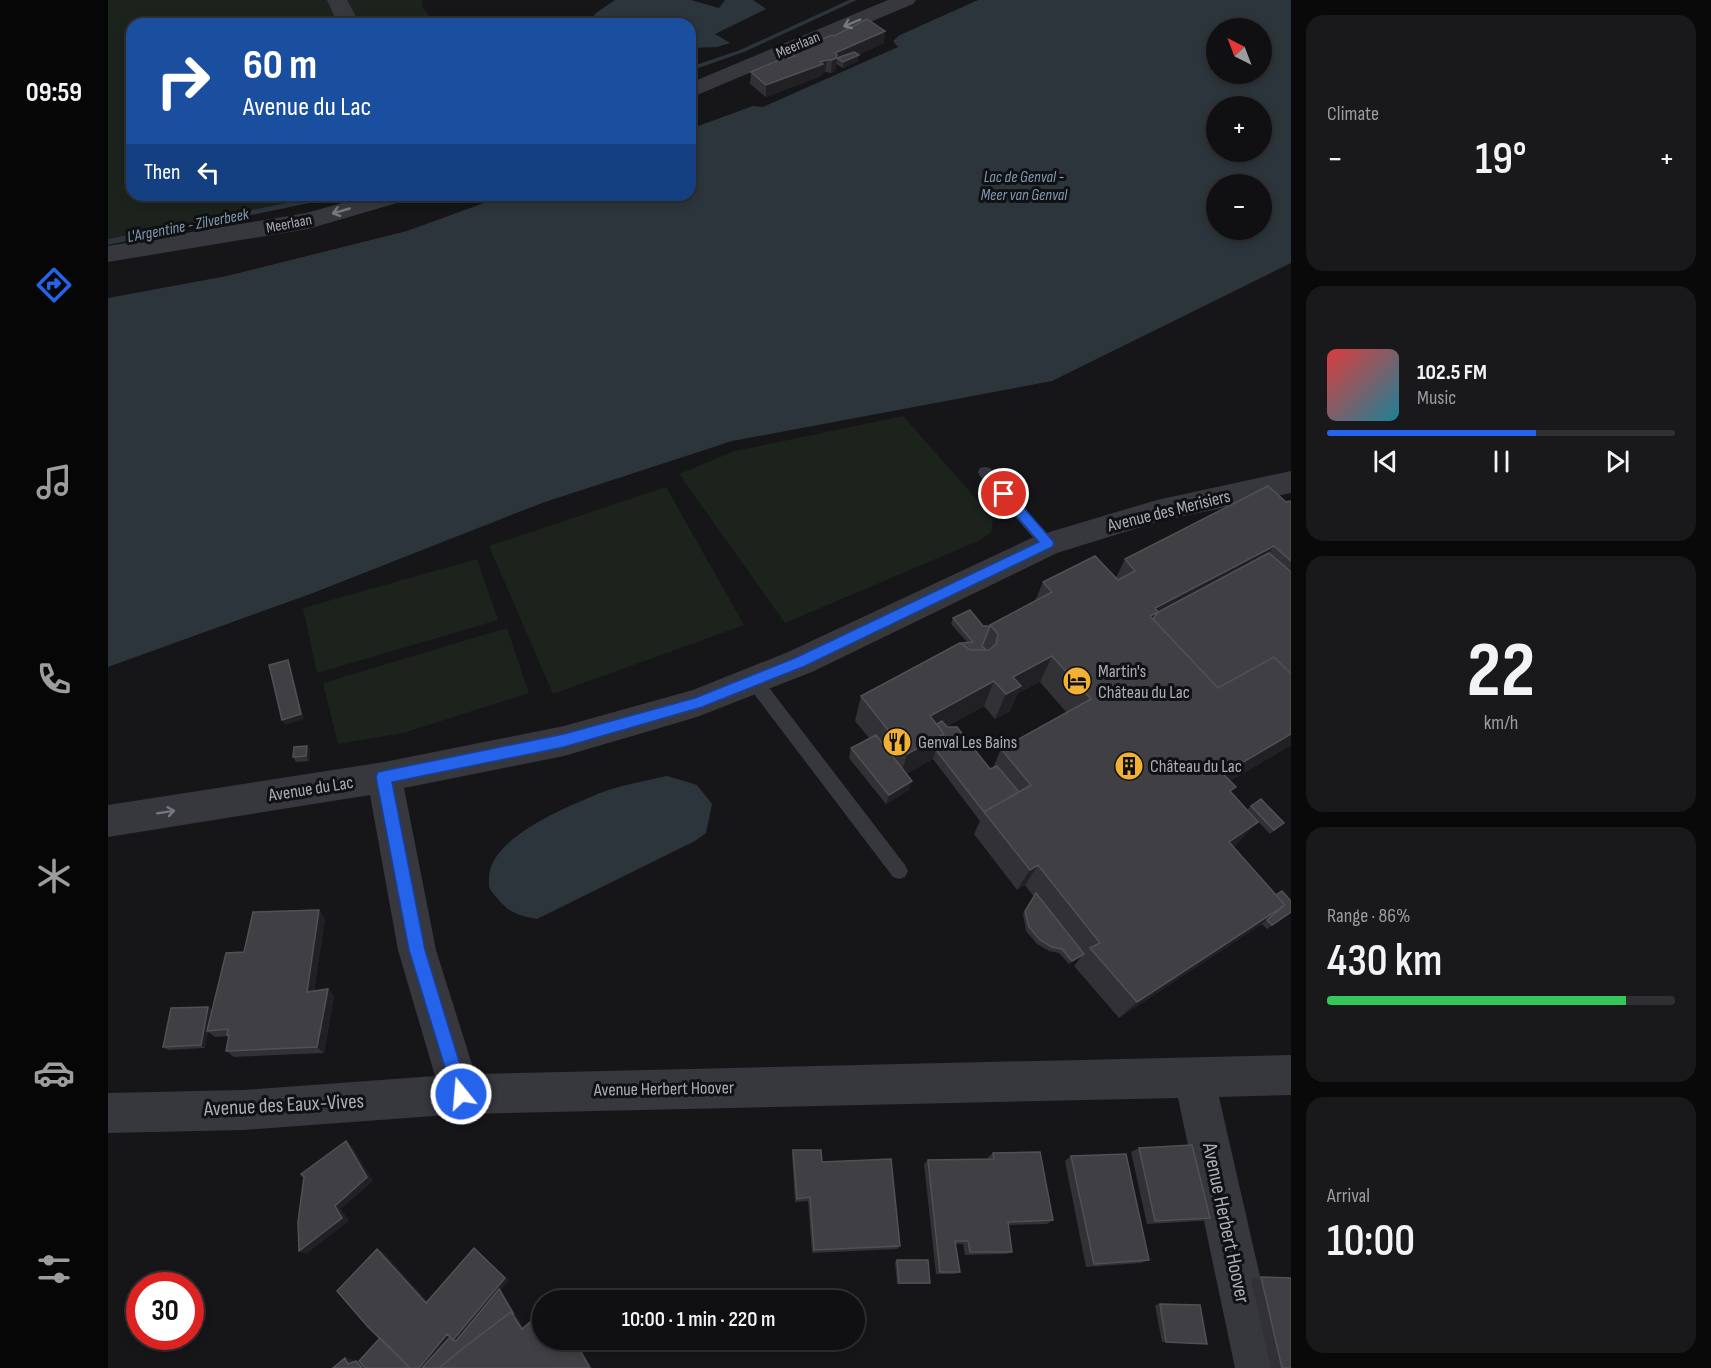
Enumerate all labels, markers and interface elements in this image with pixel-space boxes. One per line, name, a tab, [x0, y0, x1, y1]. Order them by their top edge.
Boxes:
one-way arrow	[843, 18, 861, 29]
north arrow	[1206, 18, 1272, 84]
map controls	[1206, 18, 1272, 240]
street label: Meerlaan	[773, 27, 823, 63]
text: 60 m	[243, 40, 317, 91]
icon: right	[144, 42, 222, 120]
text: 09:59	[26, 77, 82, 109]
text: Avenue du Lac	[243, 91, 371, 123]
button: +	[1206, 96, 1272, 162]
text: Climate	[1327, 102, 1379, 126]
text: 19°	[1475, 132, 1527, 187]
text: −	[1327, 139, 1343, 179]
text: +	[1659, 139, 1675, 179]
icon: left	[192, 156, 225, 189]
text: Then	[144, 159, 180, 186]
water label: Lac de Genval - Meer van Genval	[981, 168, 1068, 205]
button: −	[1206, 174, 1272, 240]
water label: L'Argentine - Zilverbeek	[126, 205, 251, 247]
one-way arrow	[332, 206, 351, 217]
street label: Meerlaan	[265, 210, 313, 238]
icon: directions	[33, 264, 75, 306]
text: 102.5 FM	[1417, 359, 1487, 386]
text: Music	[1417, 386, 1456, 410]
icon: previous	[1369, 445, 1402, 478]
icon: pause	[1485, 445, 1518, 478]
icon: next	[1601, 445, 1634, 478]
icon: music	[33, 461, 75, 503]
pin	[978, 468, 1029, 519]
icon: arrive	[987, 477, 1020, 510]
street label: Avenue des Merisiers	[1104, 486, 1233, 537]
text: 22	[1467, 625, 1535, 718]
icon: phone	[33, 658, 75, 700]
place label: Martin's Château du Lac	[1098, 661, 1190, 703]
hotel icon: Martin's Château du Lac	[1061, 665, 1093, 697]
text: km/h	[1484, 711, 1518, 735]
restaurant icon: Genval Les Bains	[881, 726, 913, 758]
place label: Genval Les Bains	[918, 732, 1017, 753]
building icon: Château du Lac	[1113, 750, 1145, 782]
place label: Château du Lac	[1150, 756, 1242, 777]
street label: Avenue du Lac	[266, 772, 355, 806]
one-way arrow	[155, 806, 175, 817]
icon: climate	[33, 855, 75, 897]
text: Range · 86%	[1327, 904, 1411, 928]
text: 430 km	[1327, 934, 1442, 989]
icon: car	[33, 1052, 75, 1094]
position arrow	[429, 1062, 493, 1126]
street label: Avenue Herbert Hoover	[593, 1077, 734, 1101]
street label: Avenue des Eaux-Vives	[202, 1088, 365, 1122]
street label: Avenue Herbert Hoover	[1197, 1140, 1255, 1305]
text: Arrival	[1327, 1184, 1370, 1208]
text: 10:00	[1327, 1214, 1415, 1269]
icon: filters	[33, 1248, 75, 1290]
speed limit sign: 30	[126, 1272, 204, 1350]
text: 10:00 · 1 min · 220 m	[622, 1306, 775, 1333]

